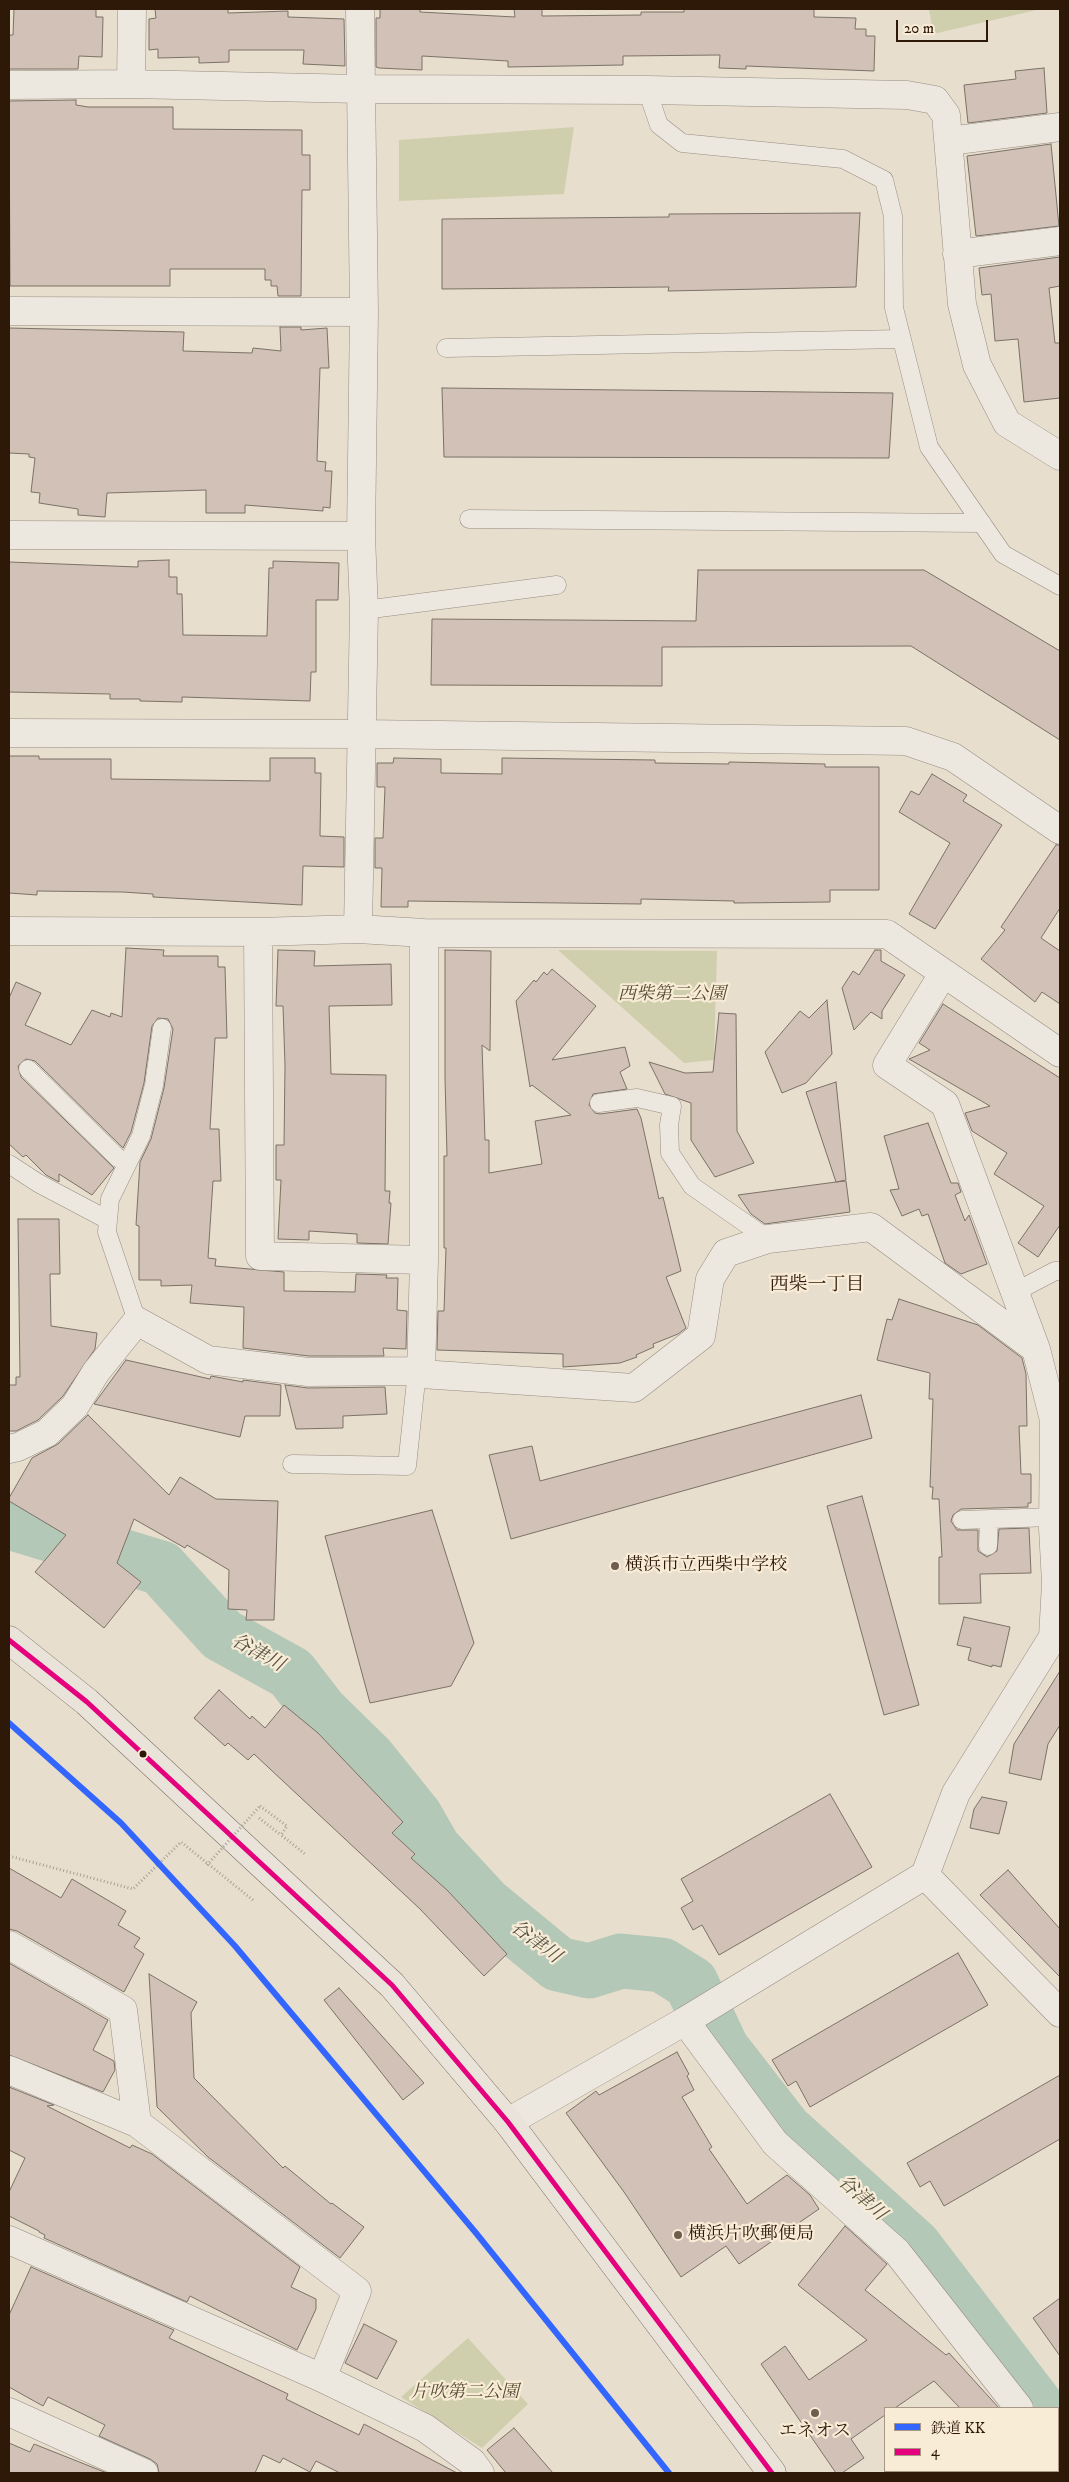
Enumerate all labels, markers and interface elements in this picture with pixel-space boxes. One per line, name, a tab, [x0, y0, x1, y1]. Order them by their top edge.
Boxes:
scale bar	[899, 10, 992, 42]
text: 20 m	[904, 19, 934, 38]
park label: 西柴第二公園	[618, 984, 726, 1006]
district label: 西柴一丁目	[770, 1275, 864, 1297]
place label: 横浜市立西柴中学校	[625, 1555, 787, 1577]
marker: 横浜市立西柴中学校	[609, 1560, 621, 1572]
water label: 谷津川	[227, 1630, 287, 1678]
unlabelled marker	[138, 1749, 148, 1759]
water label: 谷津川	[505, 1917, 565, 1969]
water label: 谷津川	[832, 2171, 890, 2227]
place label: 横浜片吹郵便局	[688, 2224, 814, 2246]
marker: 横浜片吹郵便局	[672, 2229, 684, 2241]
park label: 片吹第二公園	[411, 2382, 519, 2404]
marker: エネオス	[809, 2407, 821, 2419]
legend	[884, 2407, 1059, 2472]
text: 鉄道 KK	[931, 2419, 985, 2438]
place label: エネオス	[779, 2421, 851, 2443]
text: 4	[931, 2442, 940, 2461]

